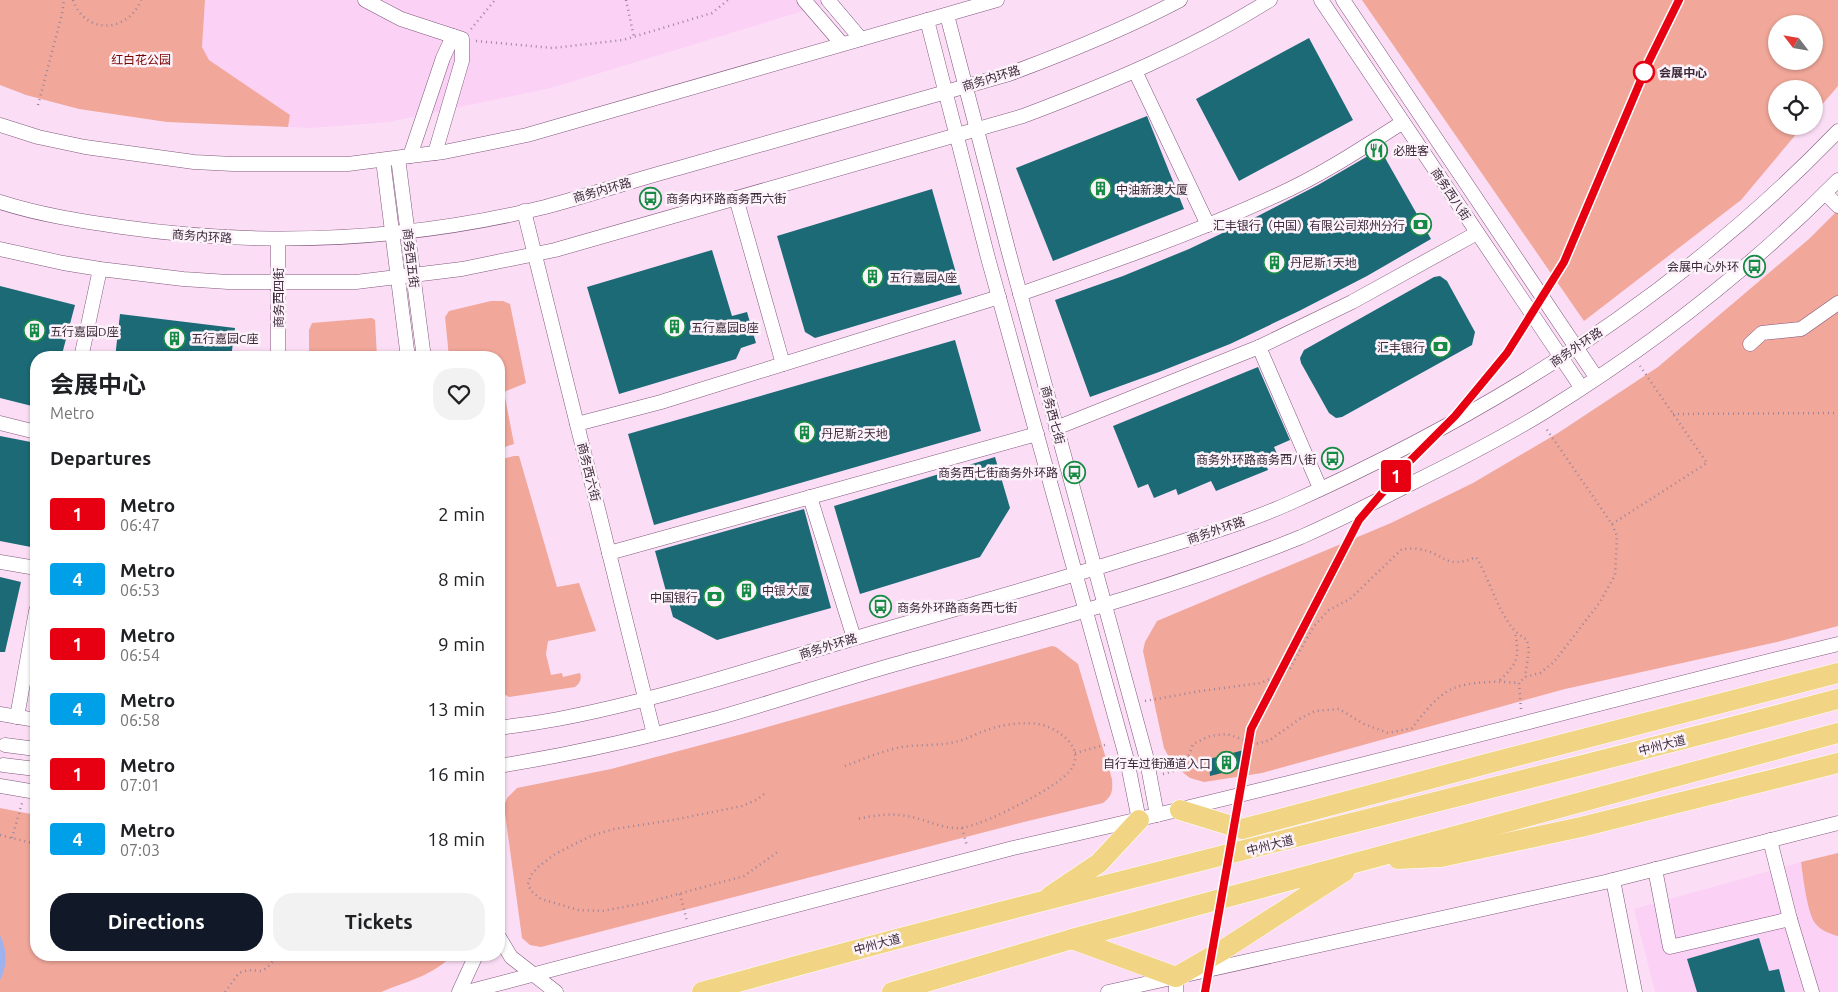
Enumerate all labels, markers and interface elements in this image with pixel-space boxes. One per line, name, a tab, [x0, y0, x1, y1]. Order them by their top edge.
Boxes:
north arrow	[1768, 15, 1822, 70]
map controls	[1768, 15, 1823, 135]
park label: 红白花公园	[111, 53, 171, 66]
marker: 会展中心	[1633, 61, 1655, 83]
street label: 商务内环路	[960, 63, 1022, 93]
place label: 会展中心	[1659, 66, 1707, 79]
button: locate	[1768, 80, 1823, 135]
restaurant icon: 必胜客	[1365, 138, 1389, 162]
place label: 必胜客	[1393, 144, 1429, 157]
street label: 商务西八街	[1429, 165, 1473, 223]
street label: 商务内环路	[571, 175, 633, 205]
building icon: 中油新澳大厦	[1088, 177, 1112, 201]
place label: 中油新澳大厦	[1116, 183, 1188, 196]
bus stop icon: 商务内环路商务西六街	[638, 186, 662, 210]
place label: 商务内环路商务西六街	[666, 192, 786, 205]
bank icon: 汇丰银行（中国）有限公司郑州分行	[1409, 213, 1433, 237]
place label: 汇丰银行（中国）有限公司郑州分行	[1213, 219, 1405, 232]
street label: 商务内环路	[172, 227, 232, 245]
street label: 商务西五街	[401, 227, 421, 289]
building icon: 丹尼斯1天地	[1262, 250, 1286, 274]
bus stop icon: 会展中心外环	[1743, 254, 1767, 278]
place label: 丹尼斯1天地	[1290, 256, 1357, 269]
place label: 会展中心外环	[1667, 260, 1739, 273]
building icon: 五行嘉园A座	[861, 265, 885, 289]
street label: 商务西四街	[272, 268, 285, 328]
place label: 五行嘉园A座	[889, 271, 957, 284]
building icon: 五行嘉园B座	[663, 315, 687, 339]
building icon: 五行嘉园D座	[22, 319, 46, 343]
place label: 五行嘉园B座	[691, 321, 759, 334]
place label: 五行嘉园D座	[50, 325, 118, 338]
street label: 商务外环路	[1547, 325, 1605, 369]
building icon: 五行嘉园C座	[163, 326, 187, 350]
place label: 五行嘉园C座	[191, 332, 258, 345]
bank icon: 汇丰银行	[1429, 335, 1453, 359]
place label: 汇丰银行	[1377, 341, 1425, 354]
button: heart	[433, 368, 485, 420]
text: 会展中心	[50, 371, 146, 398]
street label: 商务西七街	[1039, 384, 1067, 446]
text: Metro	[50, 404, 94, 422]
building icon: 丹尼斯2天地	[793, 421, 817, 445]
place label: 丹尼斯2天地	[821, 427, 888, 440]
street label: 商务西六街	[575, 441, 603, 503]
text: Departures	[50, 447, 151, 469]
bus stop icon: 商务外环路商务西八街	[1320, 447, 1344, 471]
place label: 商务外环路商务西八街	[1196, 453, 1316, 466]
bus stop icon: 商务西七街商务外环路	[1062, 460, 1086, 484]
line badge: 1	[1380, 460, 1412, 492]
place label: 商务西七街商务外环路	[938, 466, 1058, 479]
text: 1	[1391, 466, 1401, 486]
text: Metro	[120, 494, 175, 516]
text: 2 min	[438, 503, 485, 525]
text: 1	[72, 504, 83, 524]
street label: 商务外环路	[1186, 514, 1246, 546]
text: 06:47	[120, 516, 160, 534]
text: Metro	[120, 559, 175, 581]
text: 8 min	[438, 568, 485, 590]
text: 4	[72, 569, 83, 589]
building icon: 中银大厦	[734, 578, 758, 602]
text: 06:53	[120, 581, 160, 599]
place label: 中银大厦	[762, 584, 810, 597]
bank icon: 中国银行	[702, 585, 726, 609]
place label: 中国银行	[650, 591, 698, 604]
bus stop icon: 商务外环路商务西七街	[869, 595, 893, 619]
place label: 商务外环路商务西七街	[897, 601, 1017, 614]
text: Metro	[120, 624, 175, 646]
street label: 商务外环路	[797, 631, 859, 661]
text: 9 min	[438, 633, 485, 655]
text: 1	[72, 634, 83, 654]
text: 06:54	[120, 646, 160, 664]
text: Metro	[120, 689, 175, 711]
text: 13 min	[427, 698, 485, 720]
text: 4	[72, 699, 83, 719]
text: 06:58	[120, 711, 160, 729]
street label: 中州大道	[1637, 733, 1687, 757]
building icon: 自行车过街通道入口	[1215, 751, 1239, 775]
text: Metro	[120, 754, 175, 776]
place label: 自行车过街通道入口	[1103, 757, 1211, 770]
text: 16 min	[427, 763, 485, 785]
text: 1	[72, 764, 83, 784]
text: 07:01	[120, 776, 160, 794]
text: Metro	[120, 819, 175, 841]
text: 18 min	[427, 828, 485, 850]
text: 4	[72, 829, 83, 849]
street label: 中州大道	[1245, 833, 1295, 857]
text: 07:03	[120, 841, 160, 859]
button: Directions	[50, 893, 263, 951]
button: Tickets	[273, 893, 485, 951]
street label: 中州大道	[852, 932, 902, 956]

